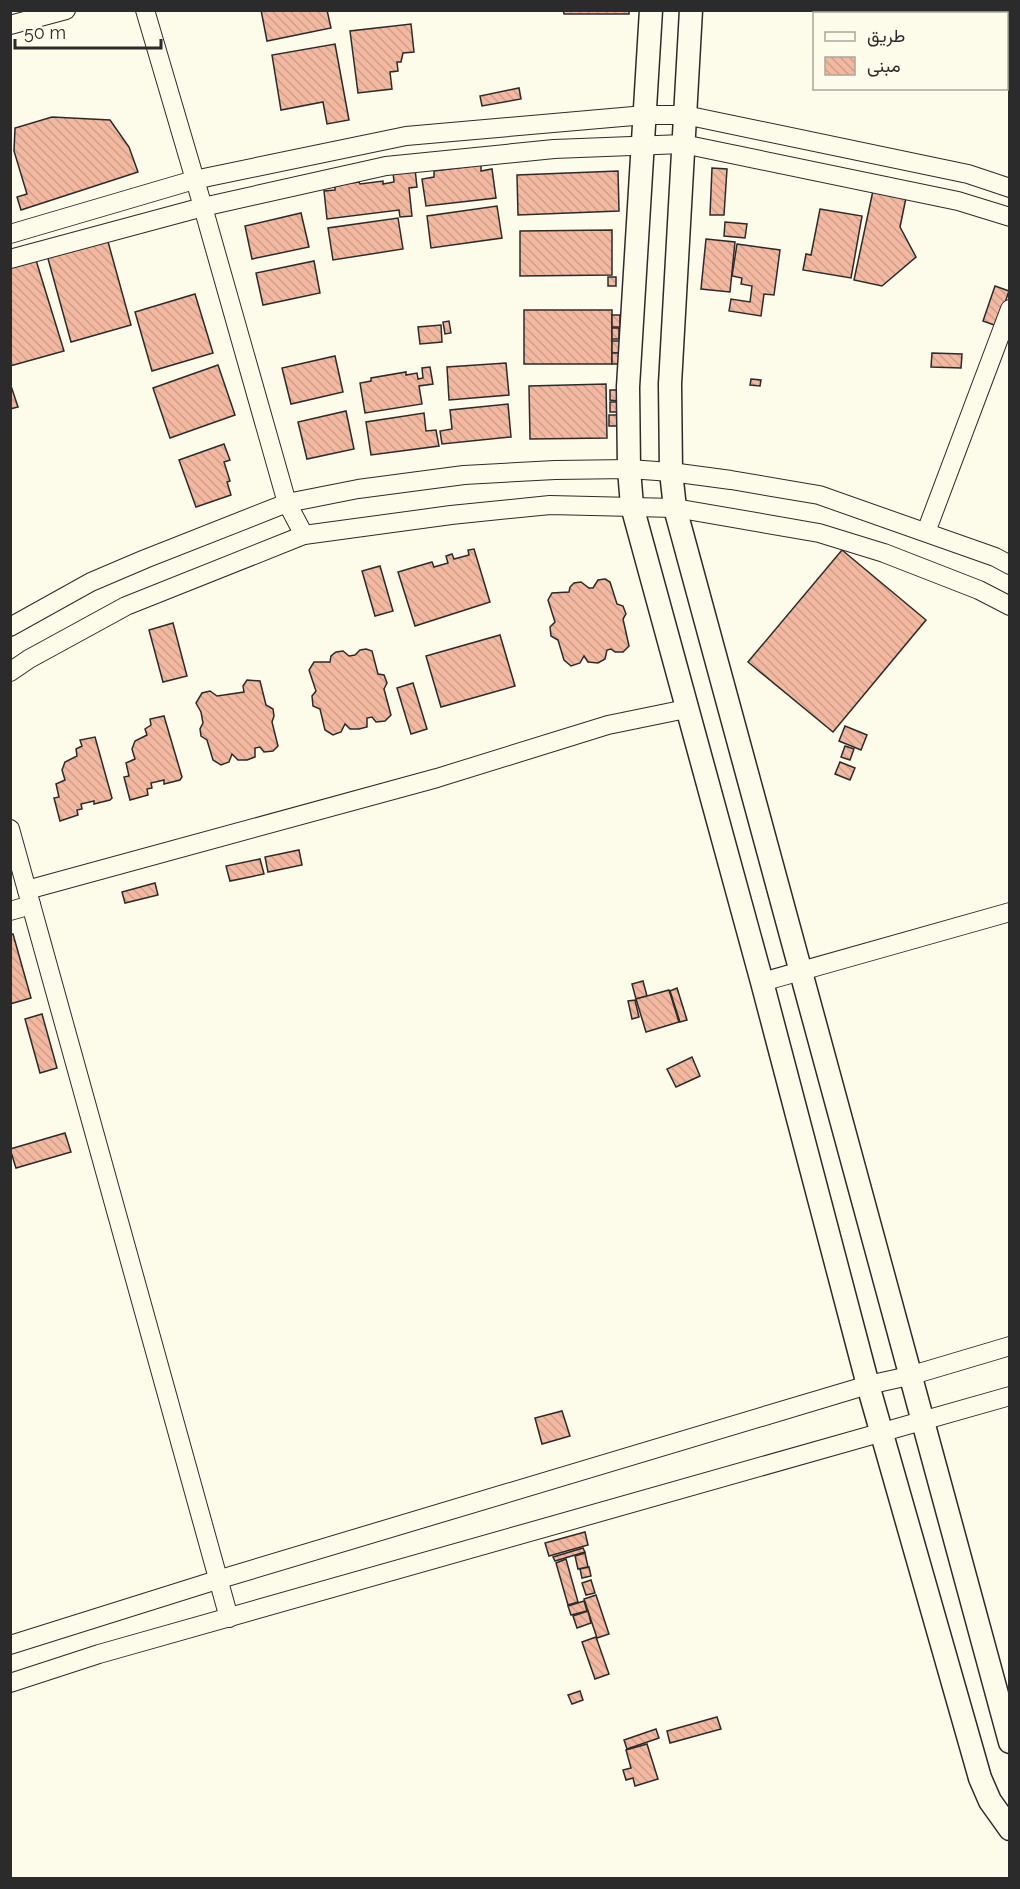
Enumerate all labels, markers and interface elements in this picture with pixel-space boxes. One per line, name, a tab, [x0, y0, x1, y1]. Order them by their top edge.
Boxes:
scale bar	[15, 12, 160, 50]
legend	[813, 12, 1008, 90]
text: 50 m	[24, 22, 66, 43]
text: طريق	[867, 25, 905, 47]
text: مبنى	[867, 55, 901, 77]

